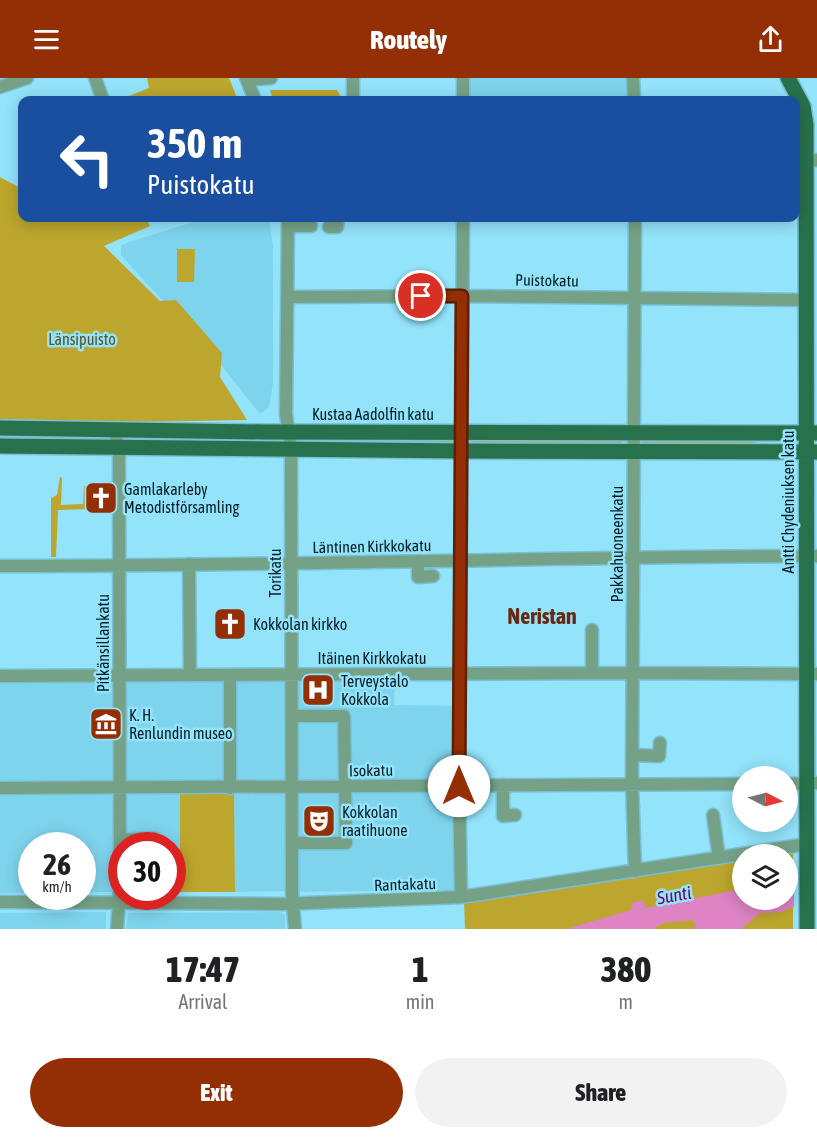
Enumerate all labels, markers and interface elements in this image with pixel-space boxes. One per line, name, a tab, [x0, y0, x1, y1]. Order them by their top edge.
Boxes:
icon: menu	[30, 23, 63, 56]
icon: share	[754, 23, 787, 56]
text: Routely	[370, 24, 447, 55]
text: 350 m	[147, 119, 242, 167]
icon: left	[48, 120, 126, 198]
text: Puistokatu	[147, 169, 254, 200]
pin	[395, 270, 446, 321]
street label: Puistokatu	[515, 270, 579, 290]
icon: arrive	[404, 279, 437, 312]
park label: Länsipuisto	[48, 330, 116, 349]
street label: Kustaa Aadolfin katu	[312, 405, 434, 423]
street label: Antti Chydeniuksen katu	[779, 431, 798, 573]
church icon: Gamlakarleby Metodistförsamling	[83, 480, 119, 516]
place label: Gamlakarleby Metodistförsamling	[124, 480, 239, 517]
street label: Pakkahuoneenkatu	[608, 486, 626, 602]
street label: Läntinen Kirkkokatu	[312, 536, 432, 556]
street label: Torikatu	[266, 549, 284, 597]
street label: Pitkänsillankatu	[94, 594, 112, 692]
district label: Neristan	[507, 603, 577, 629]
church icon: Kokkolan kirkko	[212, 606, 248, 642]
place label: Kokkolan kirkko	[253, 615, 347, 633]
street label: Itäinen Kirkkokatu	[317, 649, 427, 667]
hospital icon: Terveystalo Kokkola	[300, 672, 336, 708]
place label: Terveystalo Kokkola	[341, 672, 408, 708]
museum icon: K. H. Renlundin museo	[88, 706, 124, 742]
place label: K. H. Renlundin museo	[129, 706, 233, 742]
position arrow	[427, 754, 491, 818]
street label: Isokatu	[349, 761, 393, 779]
north arrow	[732, 766, 798, 832]
map controls	[732, 766, 798, 910]
theatre icon: Kokkolan raatihuone	[301, 803, 337, 839]
place label: Kokkolan raatihuone	[342, 803, 408, 839]
speed limit sign: 30	[108, 832, 186, 910]
button: layers	[732, 844, 798, 910]
text: 26	[43, 847, 71, 881]
street label: Rantakatu	[374, 874, 436, 894]
text: km/h	[42, 878, 72, 895]
water label: Sunti	[654, 882, 693, 908]
text: 17:47	[166, 948, 240, 990]
text: 1	[412, 948, 429, 990]
text: 380	[600, 948, 651, 990]
text: Arrival	[178, 990, 227, 1013]
text: min	[406, 990, 435, 1013]
text: m	[619, 990, 633, 1013]
button: Exit	[30, 1058, 403, 1127]
button: Share	[415, 1058, 787, 1127]

